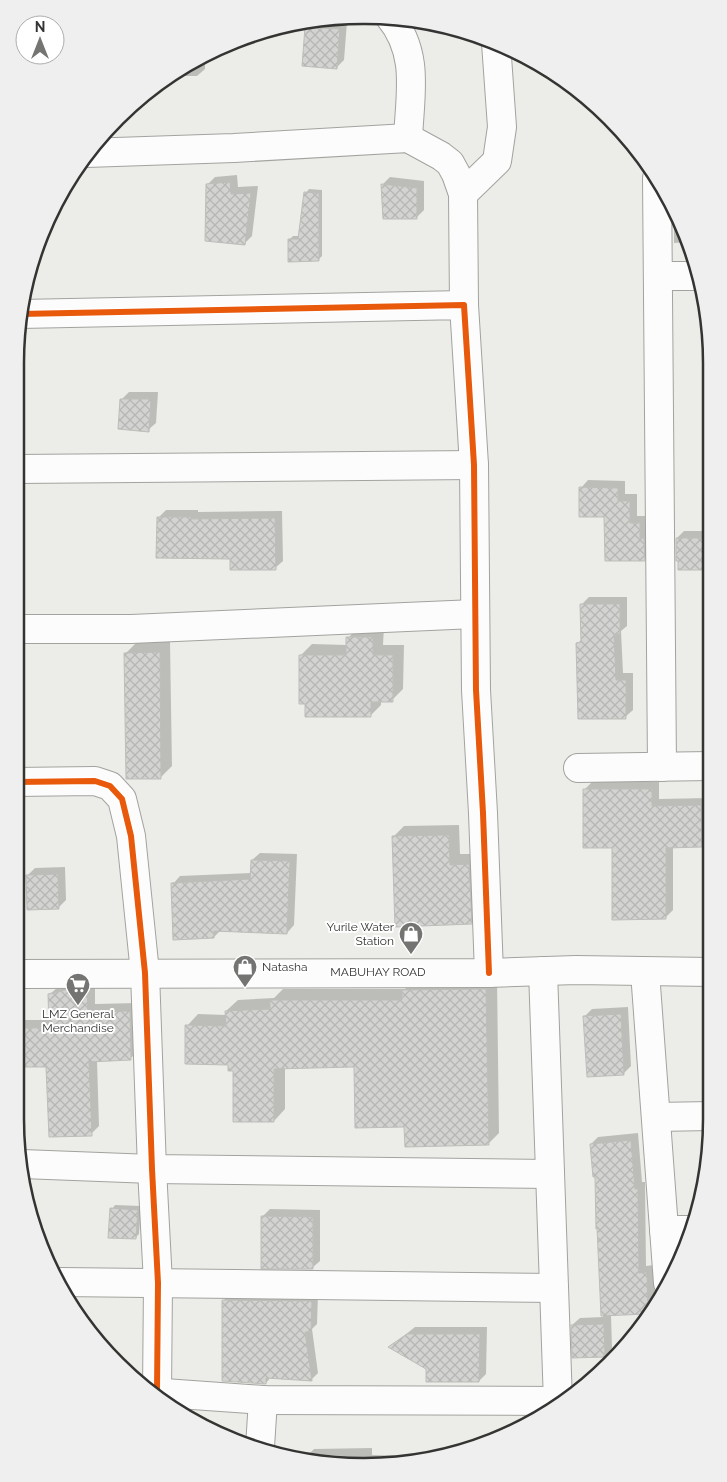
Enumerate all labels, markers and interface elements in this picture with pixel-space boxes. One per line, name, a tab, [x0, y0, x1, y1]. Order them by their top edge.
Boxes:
north arrow	[15, 15, 65, 65]
text: N	[35, 19, 45, 35]
place label: Yurile Water Station	[326, 920, 395, 948]
shop icon: Yurile Water Station	[398, 921, 424, 955]
shop icon: Natasha	[232, 954, 258, 988]
place label: Natasha	[262, 960, 308, 974]
street label: MABUHAY ROAD	[330, 965, 426, 979]
supermarket icon: LMZ General Merchandise	[65, 972, 91, 1006]
place label: LMZ General Merchandise	[42, 1007, 115, 1035]

